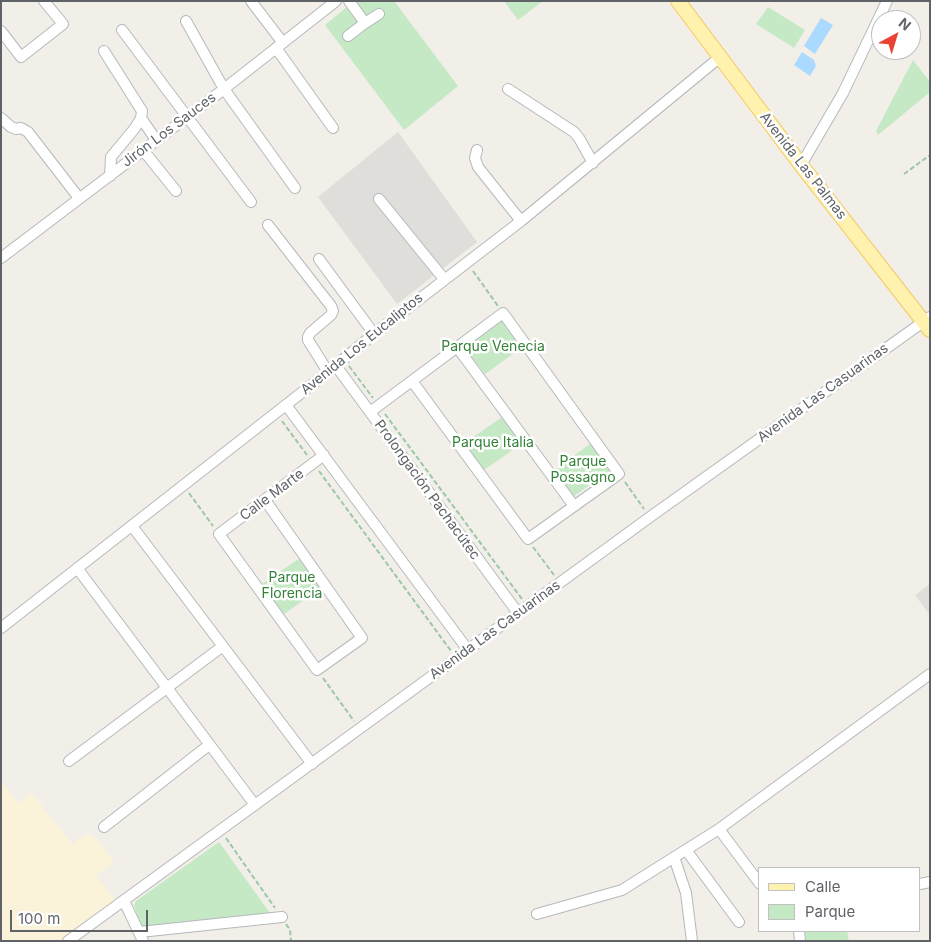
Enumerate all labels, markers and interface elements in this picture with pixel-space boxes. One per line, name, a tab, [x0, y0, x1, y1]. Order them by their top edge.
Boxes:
north arrow	[871, 10, 921, 60]
text: N	[896, 14, 915, 34]
street label: Jirón Los Sauces	[119, 89, 219, 171]
street label: Avenida Las Palmas	[756, 109, 850, 223]
street label: Avenida Los Eucaliptos	[297, 290, 427, 398]
park label: Parque Venecia	[441, 339, 545, 355]
street label: Avenida Las Casuarinas	[754, 340, 892, 446]
street label: Prolongación Pachacútec	[371, 417, 483, 563]
park label: Parque Italia	[452, 435, 534, 451]
park label: Parque Possagno	[550, 454, 616, 487]
street label: Calle Marte	[237, 466, 307, 524]
park label: Parque Florencia	[262, 570, 322, 602]
street label: Avenida Las Casuarinas	[426, 577, 564, 683]
legend	[758, 867, 921, 932]
text: Calle	[805, 877, 840, 896]
scale bar	[12, 900, 150, 932]
text: Parque	[805, 902, 855, 921]
text: 100 m	[18, 909, 60, 928]

